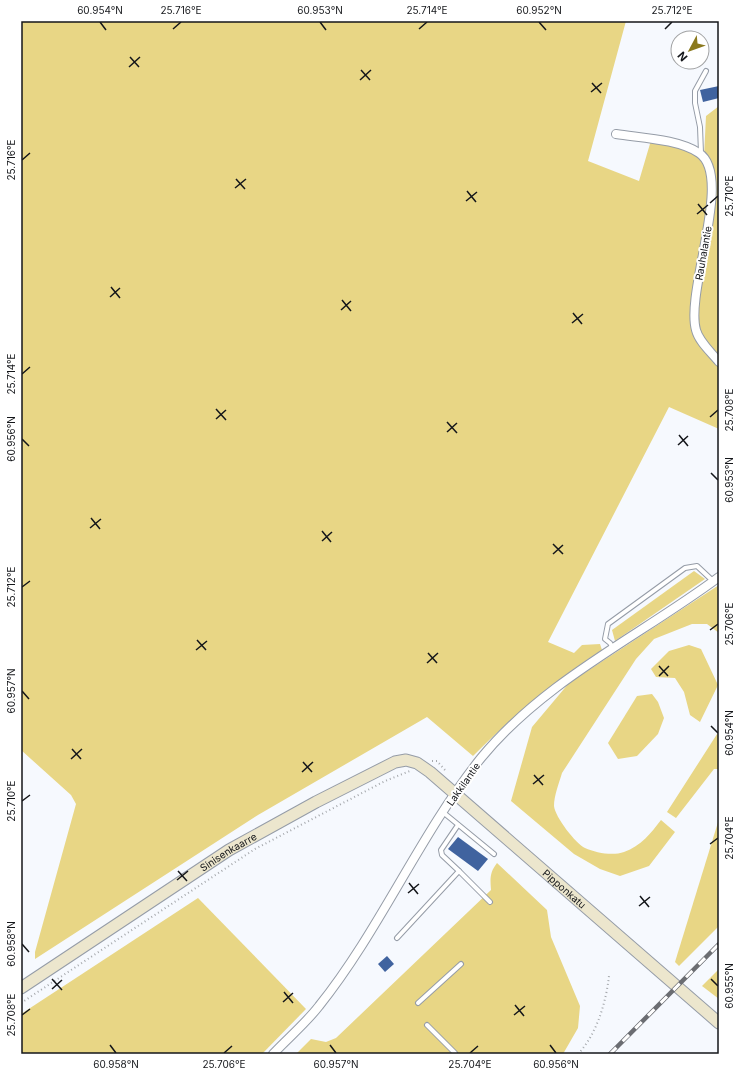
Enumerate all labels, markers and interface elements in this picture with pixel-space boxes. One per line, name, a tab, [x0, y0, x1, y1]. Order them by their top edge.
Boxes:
text: 60.954°N	[77, 4, 123, 16]
text: 25.716°E	[160, 4, 202, 16]
text: 60.953°N	[297, 4, 343, 16]
text: 25.714°E	[406, 4, 448, 16]
text: 60.952°N	[516, 4, 562, 16]
text: 25.712°E	[651, 4, 693, 16]
north arrow	[670, 30, 710, 70]
text: N	[674, 49, 690, 64]
text: 25.716°E	[5, 139, 17, 181]
text: 25.710°E	[723, 175, 735, 217]
street label: Rauhalantie	[692, 225, 714, 281]
text: 25.714°E	[5, 353, 17, 395]
text: 25.708°E	[723, 388, 735, 432]
text: 60.956°N	[5, 416, 17, 462]
text: 60.953°N	[723, 457, 735, 503]
text: 25.712°E	[5, 566, 17, 608]
text: 25.706°E	[723, 602, 735, 646]
text: 60.957°N	[5, 668, 17, 714]
text: 60.954°N	[723, 710, 735, 756]
street label: Lakkilantie	[444, 760, 482, 808]
text: 25.710°E	[5, 780, 17, 822]
text: 25.704°E	[723, 816, 735, 860]
street label: Sinisenkaarre	[198, 830, 259, 874]
street label: Pipponkatu	[540, 867, 589, 911]
text: 60.958°N	[5, 921, 17, 967]
text: 60.955°N	[723, 963, 735, 1009]
text: 25.708°E	[5, 993, 17, 1037]
text: 60.958°N	[93, 1058, 139, 1070]
text: 25.706°E	[202, 1058, 246, 1070]
text: 60.957°N	[313, 1058, 359, 1070]
text: 25.704°E	[448, 1058, 492, 1070]
text: 60.956°N	[533, 1058, 579, 1070]

